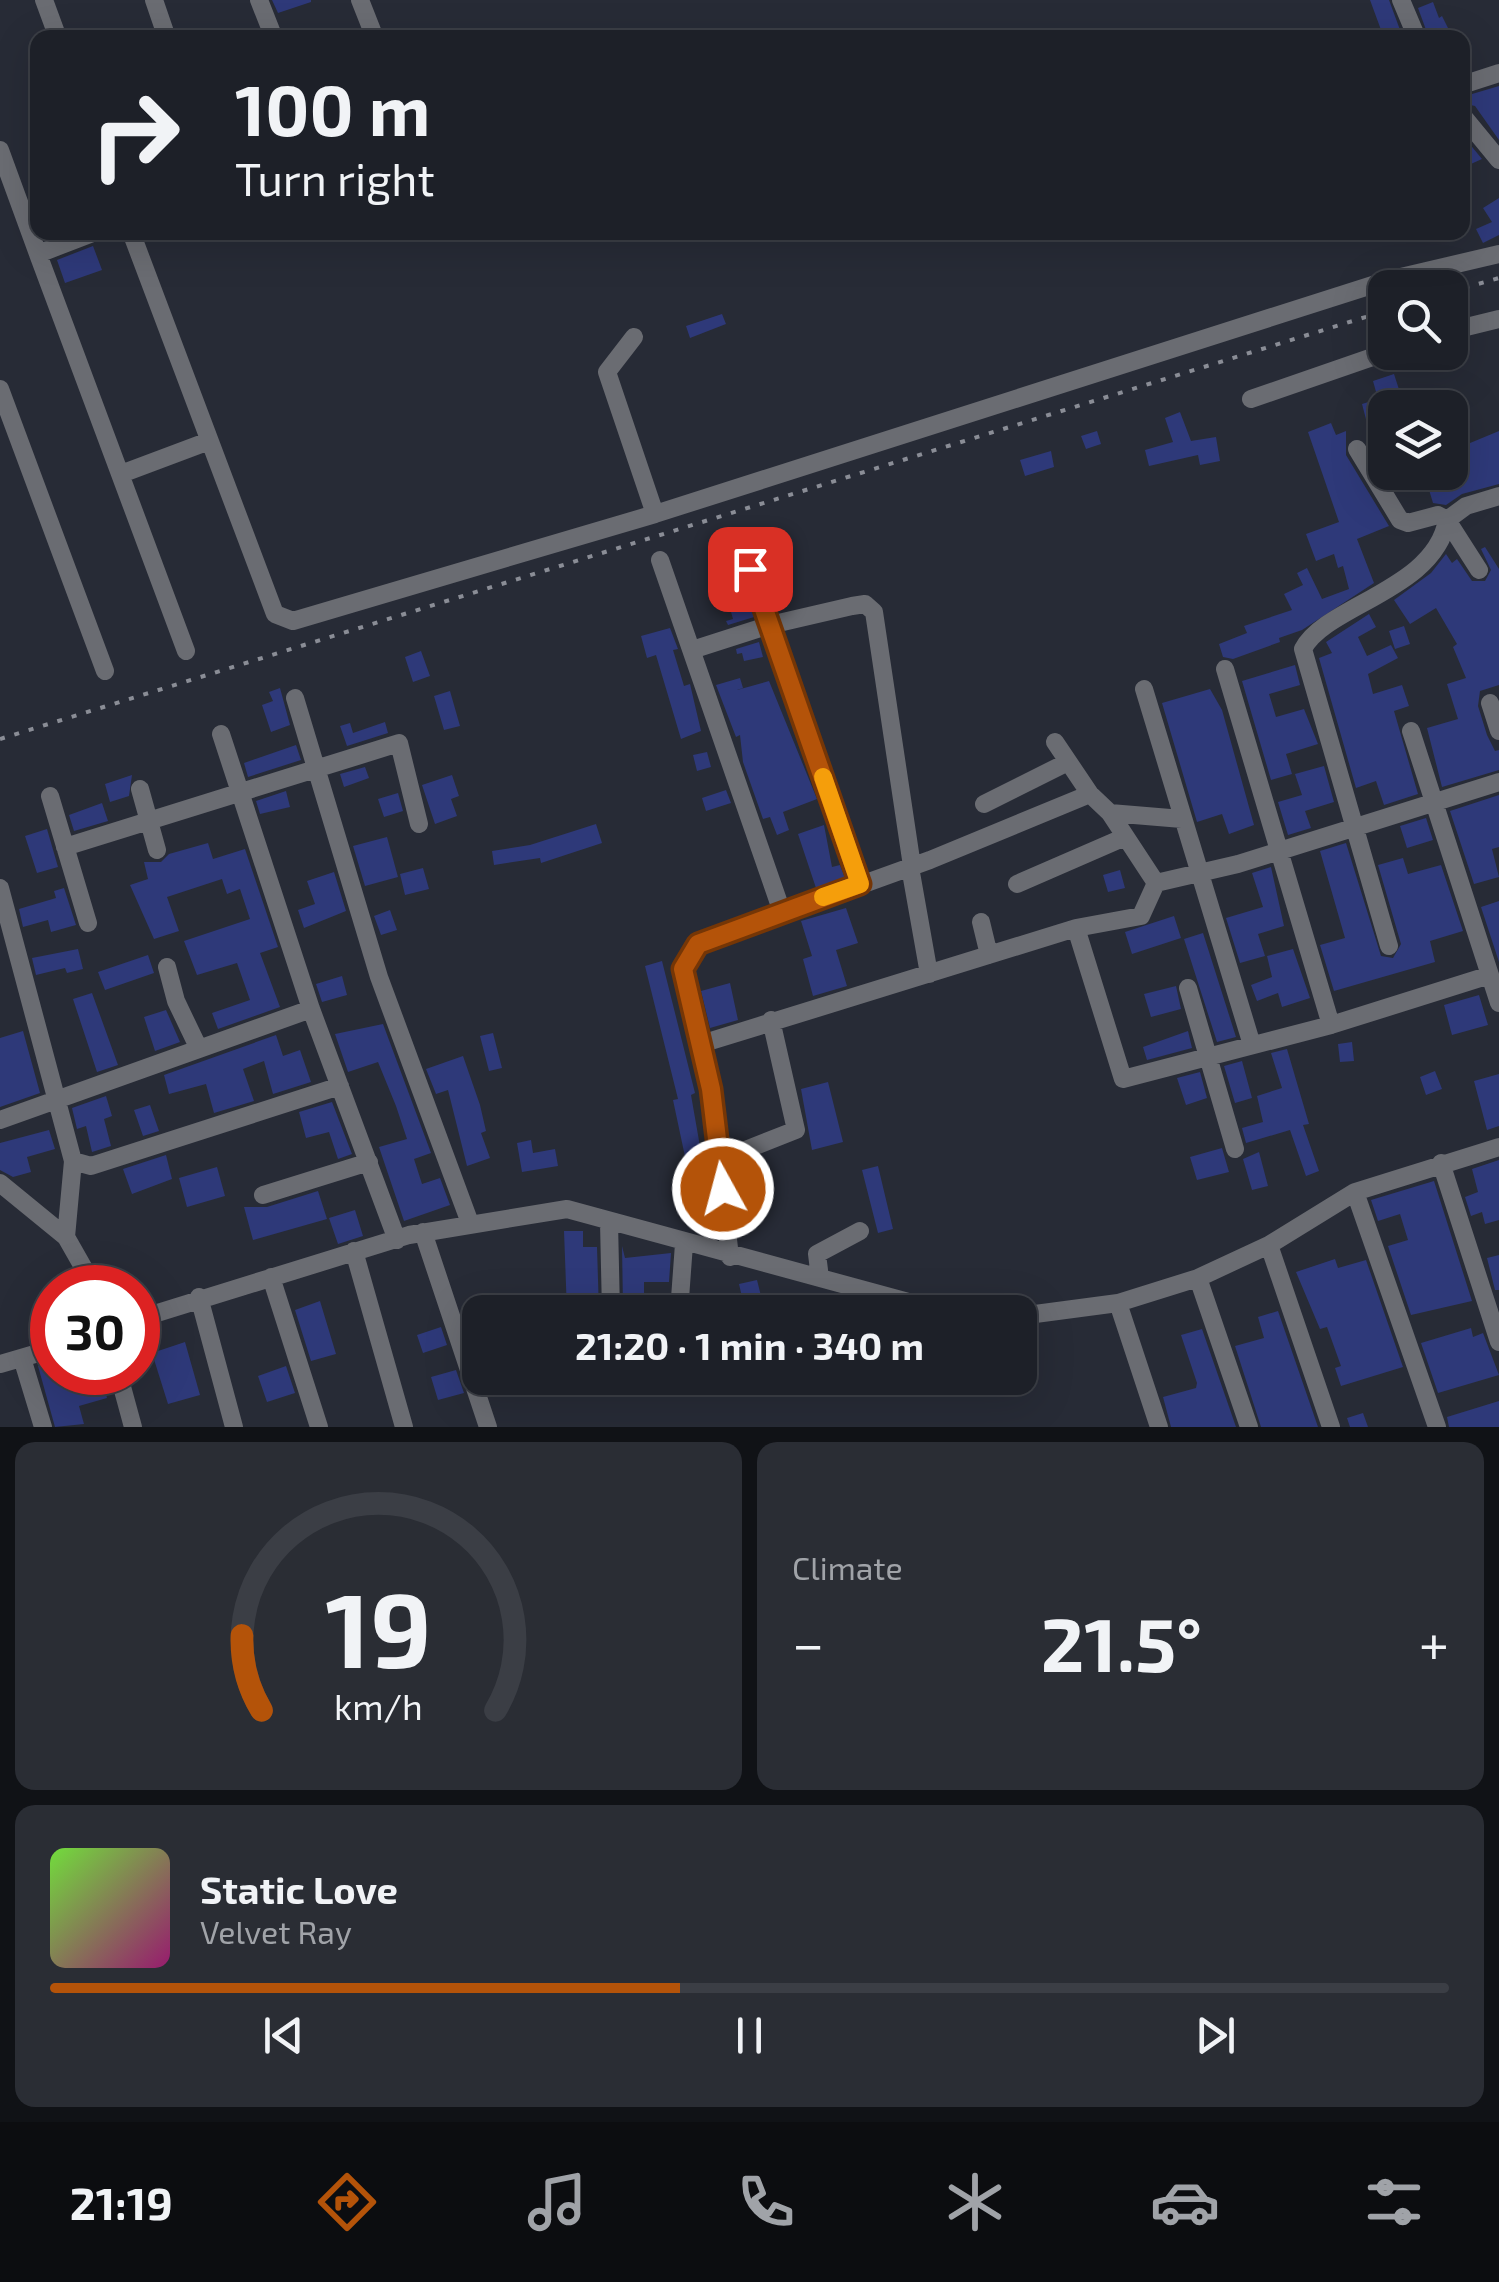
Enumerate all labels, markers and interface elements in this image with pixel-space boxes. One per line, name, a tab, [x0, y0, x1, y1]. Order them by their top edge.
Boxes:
text: 100 m	[235, 66, 430, 150]
icon: right	[70, 70, 200, 200]
text: Turn right	[235, 151, 435, 205]
map controls	[1368, 270, 1468, 490]
button: search	[1368, 270, 1468, 370]
button: layers	[1368, 390, 1468, 490]
pin	[708, 527, 793, 612]
icon: arrive	[723, 542, 778, 597]
position arrow	[671, 1137, 775, 1241]
speed limit sign: 30	[30, 1265, 160, 1395]
text: 21:20 · 1 min · 340 m	[575, 1322, 924, 1368]
text: Climate	[792, 1548, 903, 1586]
text: 19	[325, 1564, 432, 1689]
text: 21.5°	[1041, 1597, 1202, 1687]
text: −	[792, 1609, 824, 1675]
text: +	[1419, 1609, 1449, 1675]
text: km/h	[334, 1684, 423, 1727]
text: Static Love	[200, 1866, 398, 1912]
text: Velvet Ray	[200, 1912, 352, 1950]
icon: previous	[256, 2008, 311, 2063]
icon: pause	[722, 2008, 777, 2063]
icon: next	[1188, 2008, 1243, 2063]
icon: directions	[312, 2167, 382, 2237]
icon: music	[522, 2167, 592, 2237]
icon: phone	[731, 2167, 801, 2237]
icon: climate	[940, 2167, 1010, 2237]
icon: car	[1150, 2167, 1220, 2237]
icon: filters	[1359, 2167, 1429, 2237]
text: 21:19	[70, 2175, 173, 2229]

